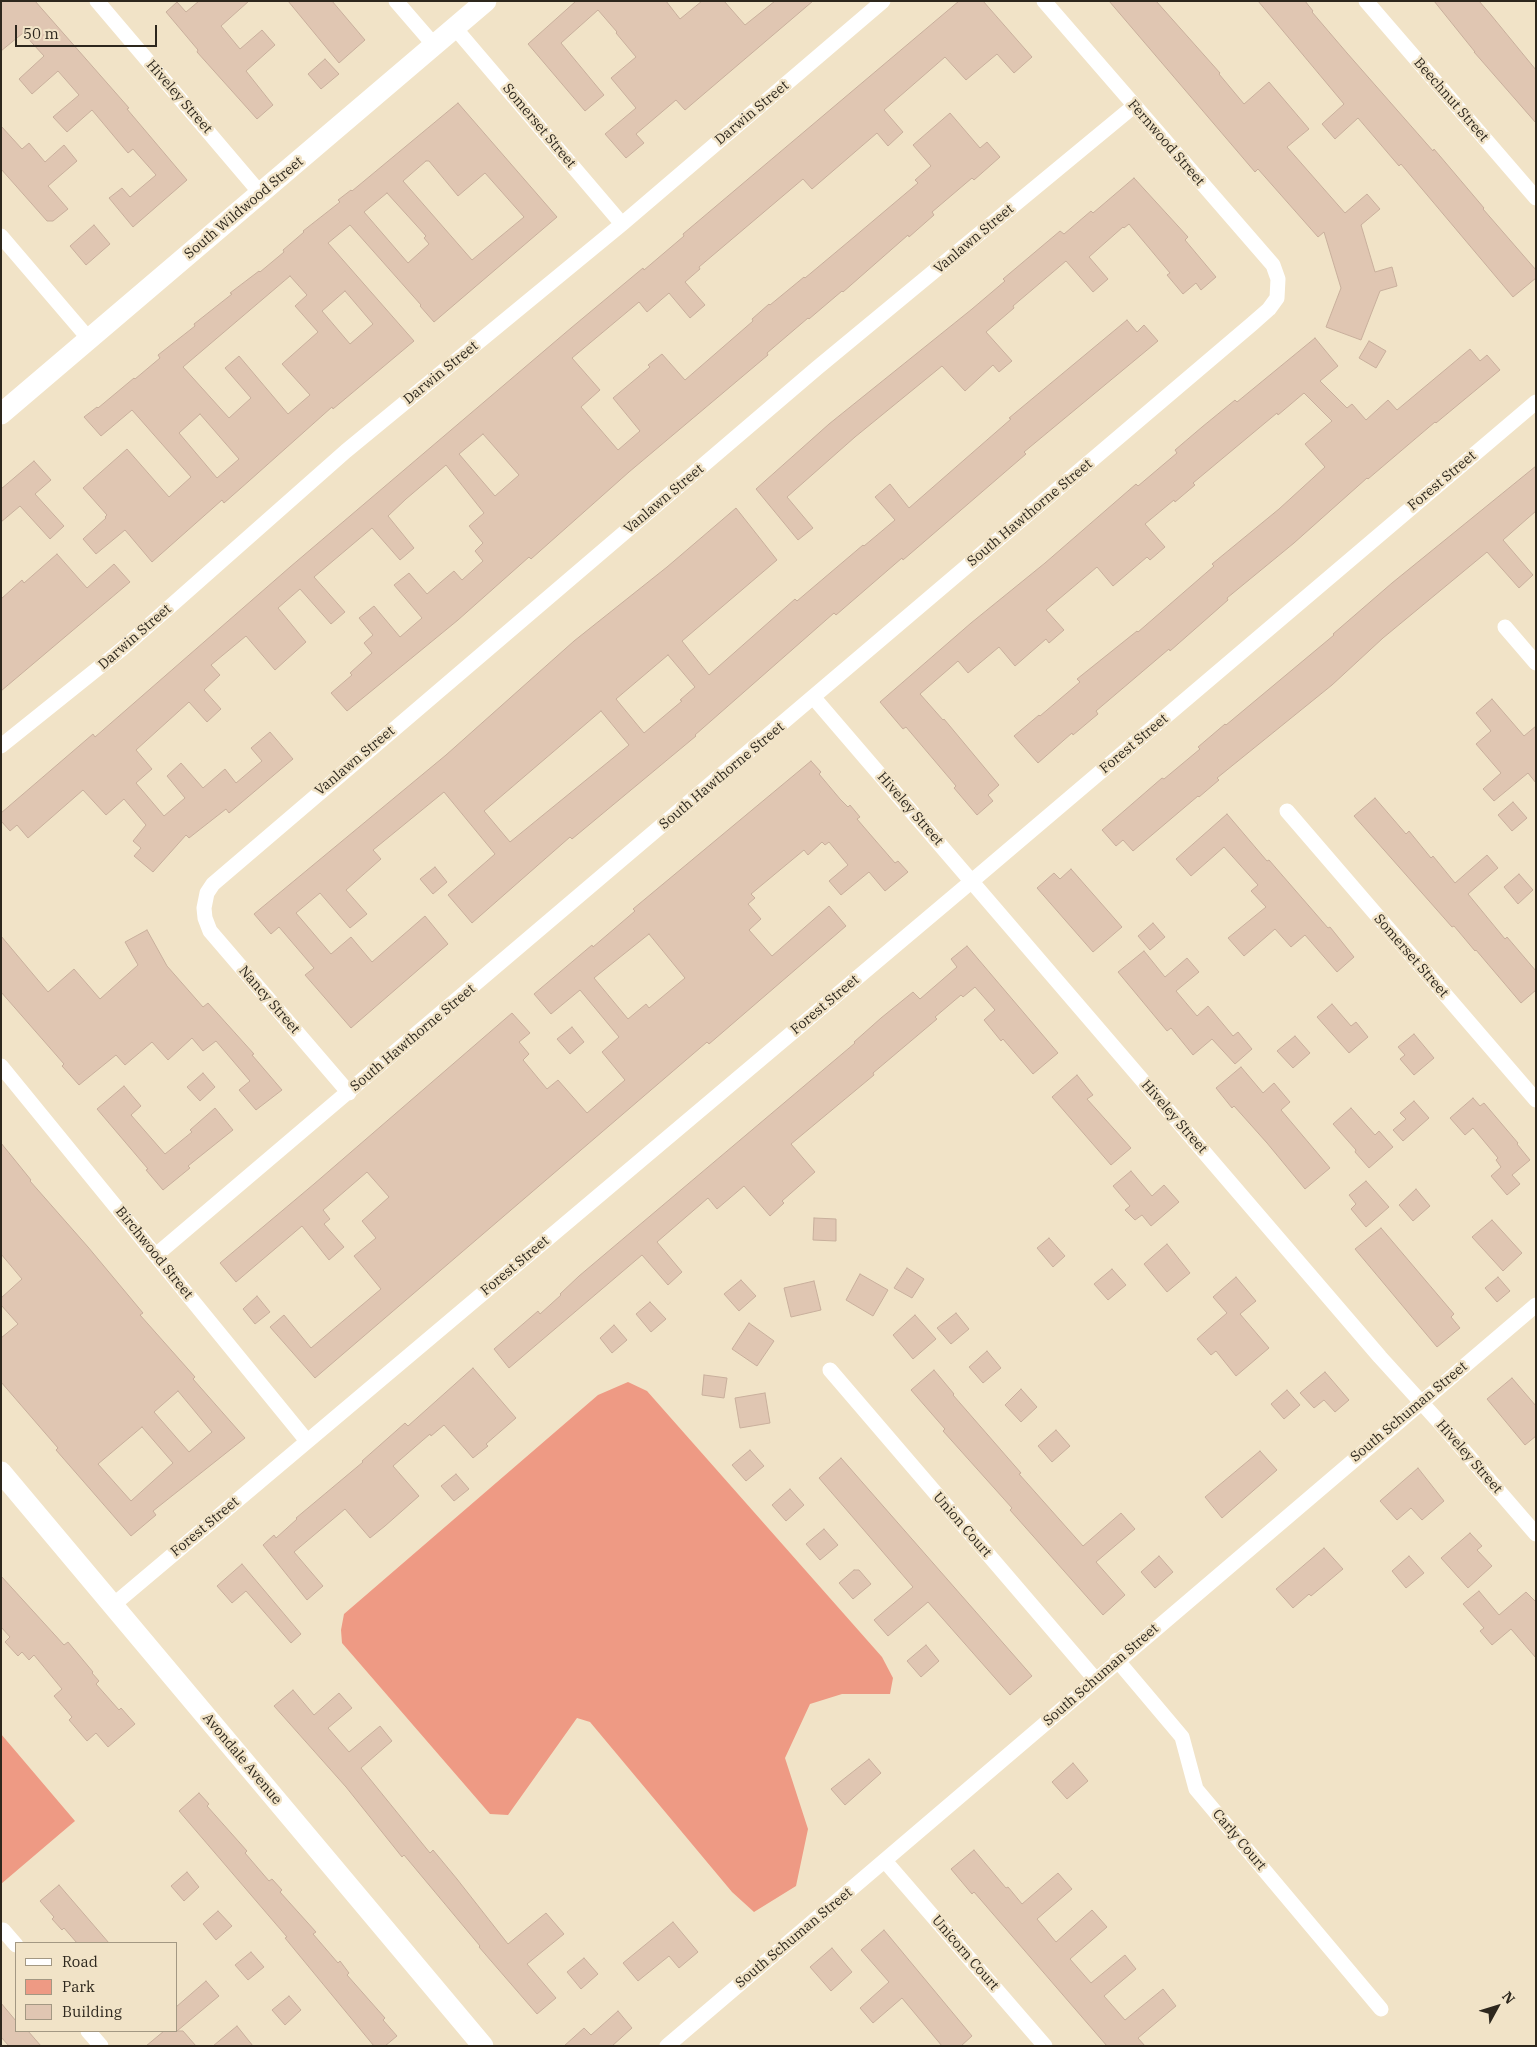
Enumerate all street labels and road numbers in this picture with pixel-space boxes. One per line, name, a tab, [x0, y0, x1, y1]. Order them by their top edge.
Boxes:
street label: Beechnut Street	[1410, 55, 1492, 145]
street label: Hiveley Street	[142, 57, 216, 137]
street label: Darwin Street	[712, 77, 792, 149]
street label: Somerset Street	[499, 80, 579, 172]
street label: Fernwood Street	[1124, 96, 1208, 190]
street label: South Wildwood Street	[181, 153, 307, 263]
street label: Vanlawn Street	[931, 201, 1017, 277]
street label: Darwin Street	[400, 338, 482, 408]
street label: Forest Street	[1404, 448, 1480, 514]
street label: South Hawthorne Street	[964, 456, 1096, 570]
street label: Vanlawn Street	[621, 461, 707, 537]
street label: Darwin Street	[95, 601, 175, 673]
street label: Forest Street	[1096, 711, 1172, 777]
street label: South Hawthorne Street	[656, 719, 788, 833]
street label: Vanlawn Street	[312, 723, 398, 799]
street label: Hiveley Street	[873, 769, 947, 849]
street label: Somerset Street	[1370, 911, 1452, 1001]
street label: Nancy Street	[235, 963, 303, 1037]
street label: Forest Street	[787, 972, 863, 1038]
street label: South Hawthorne Street	[347, 981, 479, 1095]
street label: Hiveley Street	[1137, 1077, 1211, 1157]
street label: Birchwood Street	[112, 1204, 196, 1302]
street label: Forest Street	[477, 1233, 553, 1299]
street label: South Schuman Street	[1347, 1358, 1471, 1466]
street label: Hiveley Street	[1432, 1417, 1506, 1497]
street label: Union Court	[929, 1489, 995, 1561]
street label: Forest Street	[167, 1494, 243, 1560]
street label: South Schuman Street	[1040, 1620, 1162, 1730]
street label: Avondale Avenue	[199, 1710, 285, 1808]
street label: Carly Court	[1209, 1806, 1269, 1874]
street label: South Schuman Street	[732, 1884, 856, 1992]
street label: Unicorn Court	[928, 1912, 1002, 1994]

